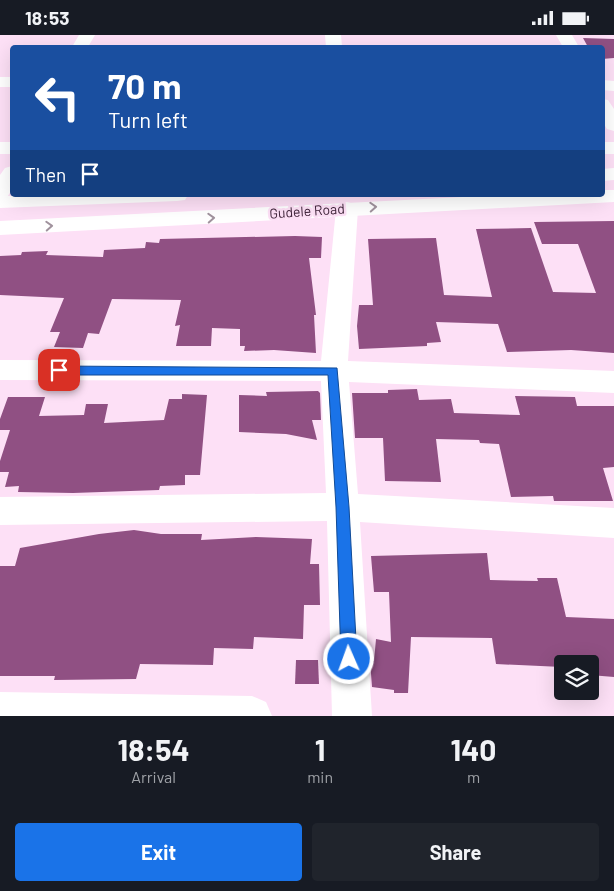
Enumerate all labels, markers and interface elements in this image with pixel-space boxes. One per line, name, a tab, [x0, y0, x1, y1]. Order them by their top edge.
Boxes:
text: 18:53	[25, 6, 69, 29]
text: 70 m	[108, 64, 182, 106]
icon: left	[25, 65, 90, 130]
text: Turn left	[108, 106, 188, 132]
icon: arrive	[76, 160, 104, 188]
text: Then	[25, 163, 66, 186]
street label: Gudele Road	[269, 199, 345, 222]
one-way arrow	[369, 202, 377, 213]
one-way arrow	[207, 212, 215, 223]
one-way arrow	[45, 220, 53, 231]
pin	[38, 349, 80, 391]
icon: arrive	[45, 356, 73, 384]
position arrow	[322, 632, 374, 684]
map controls	[554, 655, 599, 700]
button: layers	[554, 655, 599, 700]
text: 18:54	[118, 731, 190, 767]
text: 1	[315, 731, 325, 767]
text: 140	[451, 731, 496, 767]
text: Arrival	[131, 767, 176, 786]
text: min	[307, 767, 333, 786]
text: m	[467, 767, 480, 786]
button: Exit	[15, 823, 302, 881]
button: Share	[312, 823, 599, 881]

